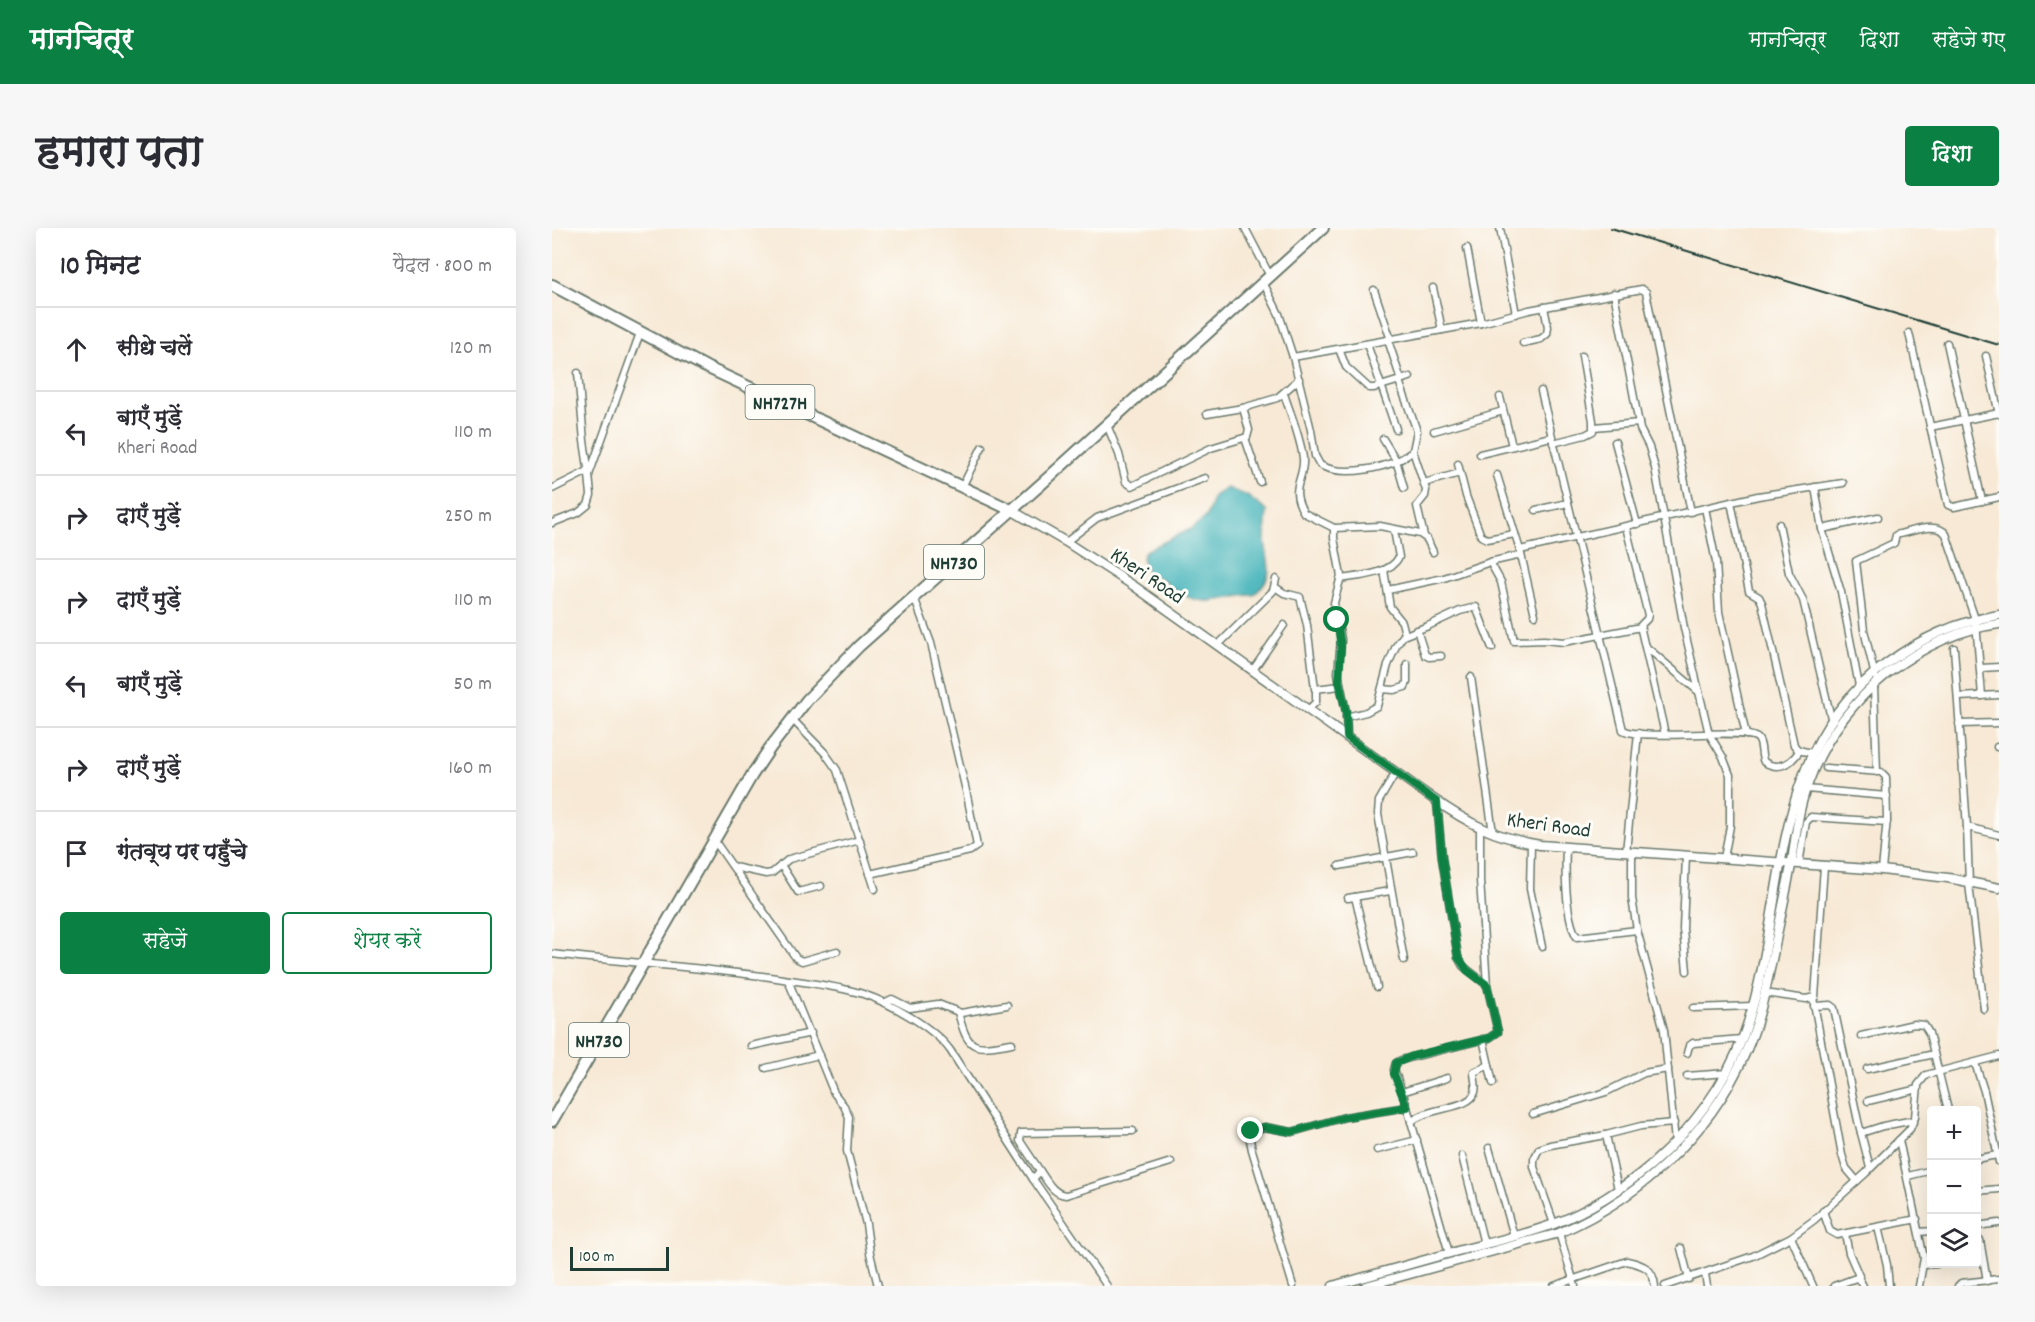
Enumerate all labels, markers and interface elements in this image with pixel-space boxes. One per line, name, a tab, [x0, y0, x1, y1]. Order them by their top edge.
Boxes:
text: मानचित्र	[30, 22, 133, 62]
text: मानचित्र	[1749, 27, 1826, 57]
text: दिशा	[1859, 27, 1899, 57]
text: सहेजे गए	[1932, 27, 2005, 57]
text: हमारा पता	[36, 126, 203, 186]
button: दिशा	[1905, 126, 1999, 186]
text: 10 मिनट	[60, 249, 141, 286]
text: पैदल · 800 m	[393, 253, 492, 281]
icon: ahead	[60, 333, 93, 366]
text: सीधे चलें	[117, 334, 192, 365]
text: 120 m	[450, 335, 492, 363]
road number: NH727H	[746, 385, 814, 419]
text: बाएँ मुड़ें	[117, 404, 182, 435]
icon: left	[60, 417, 93, 450]
text: 110 m	[454, 419, 492, 447]
text: Kheri Road	[117, 435, 197, 463]
icon: right	[60, 501, 93, 534]
text: दाएँ मुड़ें	[117, 502, 181, 533]
text: 250 m	[445, 503, 492, 531]
street label: Kheri Road	[1103, 541, 1190, 613]
road number: NH730	[924, 545, 984, 579]
icon: right	[60, 585, 93, 618]
text: दाएँ मुड़ें	[117, 586, 181, 617]
text: 110 m	[454, 587, 492, 615]
route start	[1323, 606, 1349, 632]
icon: left	[60, 669, 93, 702]
text: बाएँ मुड़ें	[117, 670, 182, 701]
text: 50 m	[454, 671, 492, 699]
icon: right	[60, 753, 93, 786]
text: दाएँ मुड़ें	[117, 754, 181, 785]
text: 160 m	[449, 755, 492, 783]
street label: Kheri Road	[1505, 806, 1592, 848]
icon: arrive	[60, 837, 93, 870]
text: गंतव्य पर पहुँचे	[117, 838, 247, 869]
button: सहेजें	[60, 912, 270, 974]
button: शेयर करें	[282, 912, 492, 974]
road number: NH730	[569, 1023, 629, 1057]
map controls	[1927, 1106, 1981, 1268]
button: +	[1927, 1106, 1981, 1160]
route end	[1237, 1117, 1263, 1143]
button: −	[1927, 1160, 1981, 1214]
button: layers	[1927, 1214, 1981, 1268]
scale bar	[570, 1244, 669, 1272]
text: 100 m	[579, 1246, 615, 1269]

